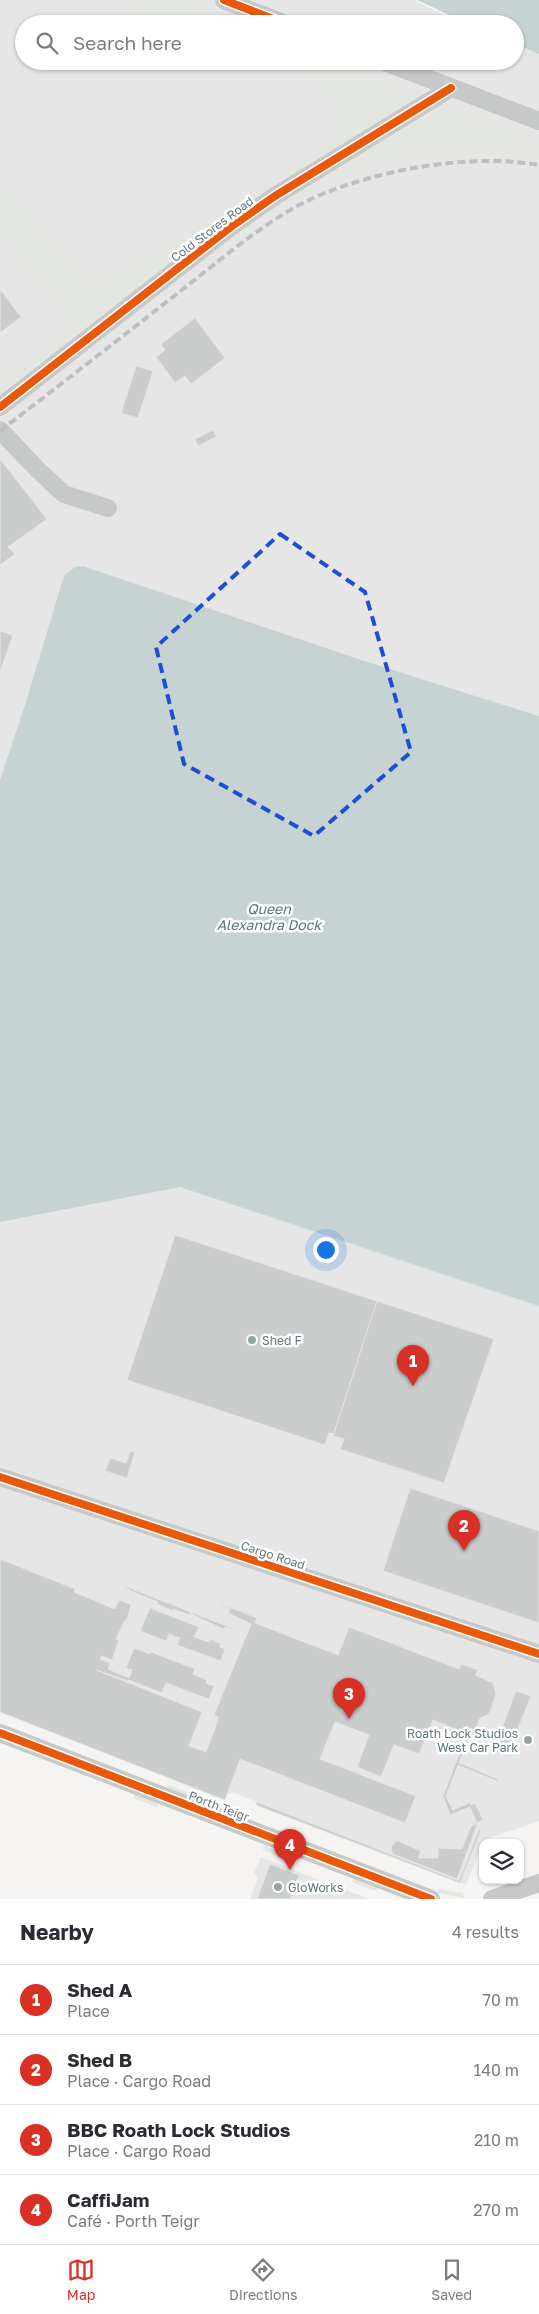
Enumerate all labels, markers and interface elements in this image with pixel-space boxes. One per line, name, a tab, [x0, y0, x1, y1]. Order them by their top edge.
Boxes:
search box	[15, 15, 524, 70]
icon: search	[33, 29, 61, 57]
text: Search here	[73, 31, 182, 54]
street label: Cold Stores Road	[168, 193, 256, 265]
water label: Queen Alexandra Dock	[217, 900, 323, 933]
your location	[313, 1237, 339, 1263]
place label: Shed F	[262, 1333, 302, 1348]
marker: Shed F	[246, 1334, 258, 1346]
pin: 1	[397, 1345, 429, 1386]
pin: 2	[448, 1510, 480, 1551]
street label: Cargo Road	[239, 1538, 307, 1572]
pin: 3	[333, 1678, 365, 1719]
place label: Roath Lock Studios West Car Park	[407, 1726, 518, 1755]
marker: Roath Lock Studios West Car Park	[522, 1734, 534, 1746]
street label: Porth Teigr	[187, 1788, 252, 1825]
pin: 4	[274, 1829, 306, 1870]
map controls	[479, 1839, 524, 1884]
button: layers	[479, 1839, 524, 1884]
place label: GloWorks	[288, 1880, 343, 1895]
marker: GloWorks	[272, 1881, 284, 1893]
text: Nearby	[20, 1919, 94, 1945]
text: 4 results	[452, 1922, 519, 1942]
text: Shed A	[67, 1978, 132, 2001]
text: 1	[32, 1990, 40, 2010]
text: 70 m	[482, 1990, 519, 2010]
text: Place	[67, 2001, 110, 2021]
text: Shed B	[67, 2048, 132, 2071]
text: 2	[31, 2060, 41, 2080]
text: 140 m	[473, 2060, 519, 2080]
text: Place · Cargo Road	[67, 2071, 211, 2091]
text: BBC Roath Lock Studios	[67, 2118, 290, 2141]
text: 3	[31, 2130, 41, 2150]
text: 210 m	[474, 2130, 519, 2150]
text: Place · Cargo Road	[67, 2141, 211, 2161]
text: CaffiJam	[67, 2188, 149, 2211]
text: 4	[31, 2200, 41, 2220]
text: 270 m	[473, 2200, 519, 2220]
text: Café · Porth Teigr	[67, 2211, 200, 2231]
tab: Map	[67, 2256, 95, 2303]
tab: Directions	[229, 2256, 298, 2303]
tab: Saved	[431, 2256, 472, 2303]

